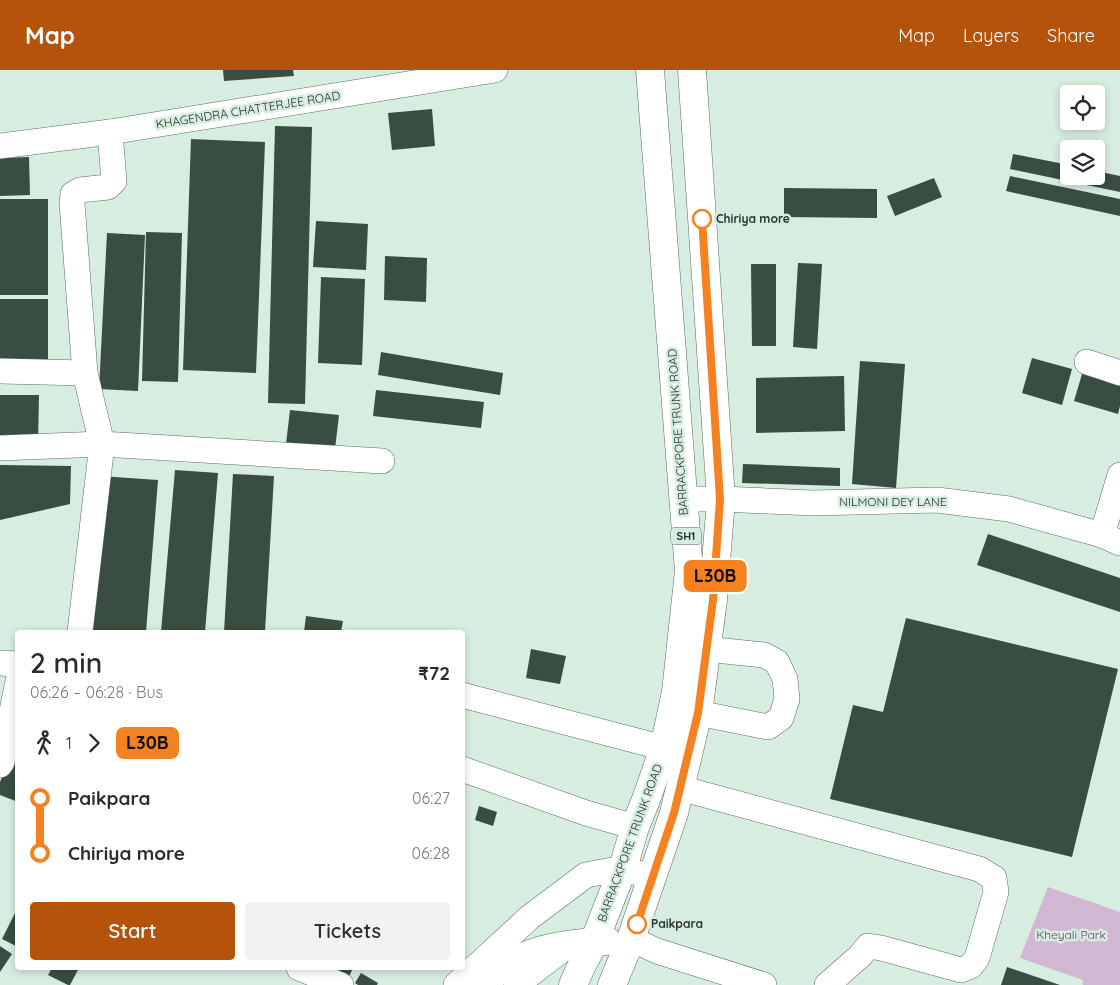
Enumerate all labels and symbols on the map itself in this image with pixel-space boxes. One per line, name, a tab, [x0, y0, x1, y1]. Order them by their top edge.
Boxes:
street label: KHAGENDRA CHATTERJEE ROAD	[155, 87, 342, 132]
marker: Chiriya more	[692, 209, 712, 229]
place label: Chiriya more	[716, 211, 790, 226]
street label: BARRACKPORE TRUNK ROAD	[664, 348, 691, 516]
street label: NILMONI DEY LANE	[839, 494, 947, 509]
road number: SH1	[671, 528, 701, 544]
line badge: L30B	[680, 560, 750, 592]
street label: BARRACKPORE TRUNK ROAD	[594, 761, 665, 924]
marker: Paikpara	[627, 914, 647, 934]
place label: Paikpara	[651, 916, 703, 931]
park label: Kheyali Park	[1036, 927, 1106, 942]

